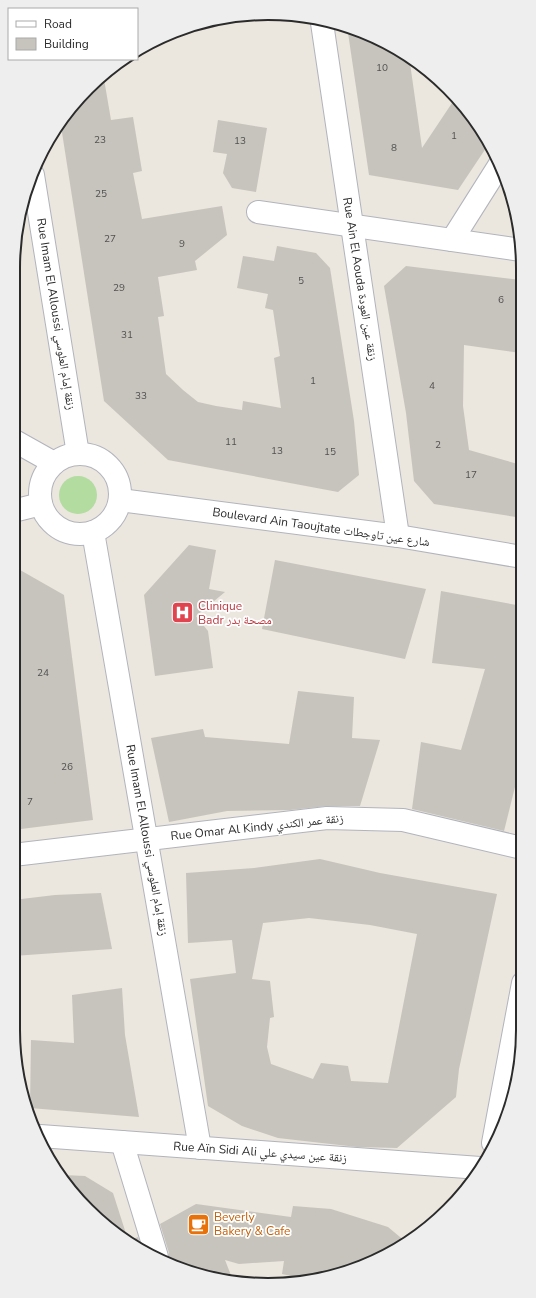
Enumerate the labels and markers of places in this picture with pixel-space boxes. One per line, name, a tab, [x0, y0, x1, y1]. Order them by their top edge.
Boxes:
place label: Clinique Badr مصحة بدر	[198, 598, 272, 628]
hospital icon: Clinique Badr مصحة بدر	[169, 600, 195, 626]
place label: Beverly Bakery & Cafe	[214, 1209, 290, 1239]
cafe icon: Beverly Bakery & Cafe	[185, 1211, 211, 1237]

